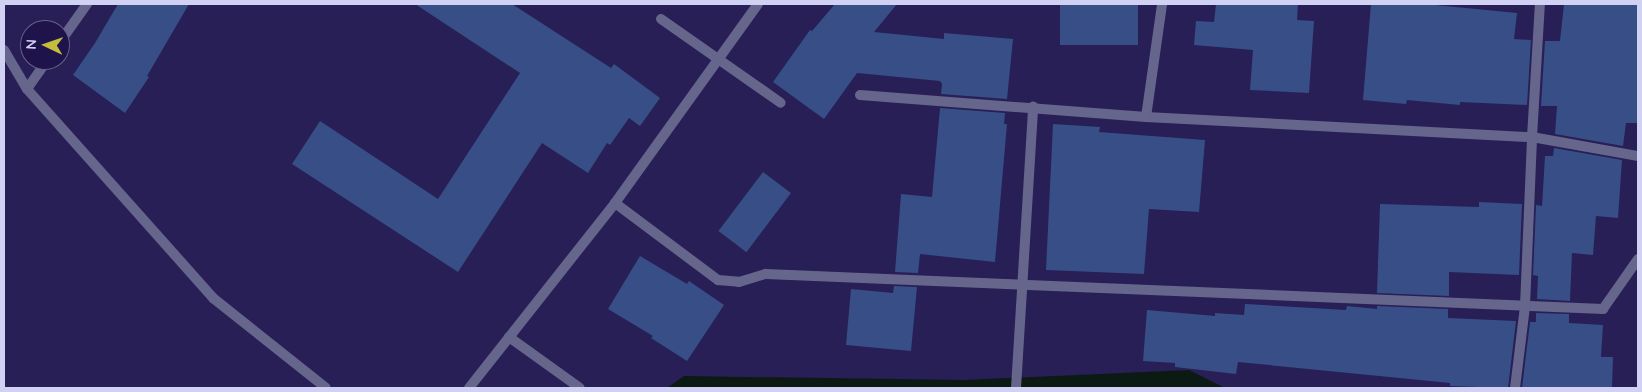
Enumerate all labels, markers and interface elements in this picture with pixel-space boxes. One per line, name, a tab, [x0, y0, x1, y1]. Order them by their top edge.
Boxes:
north arrow	[20, 20, 70, 70]
text: N	[22, 39, 40, 50]

